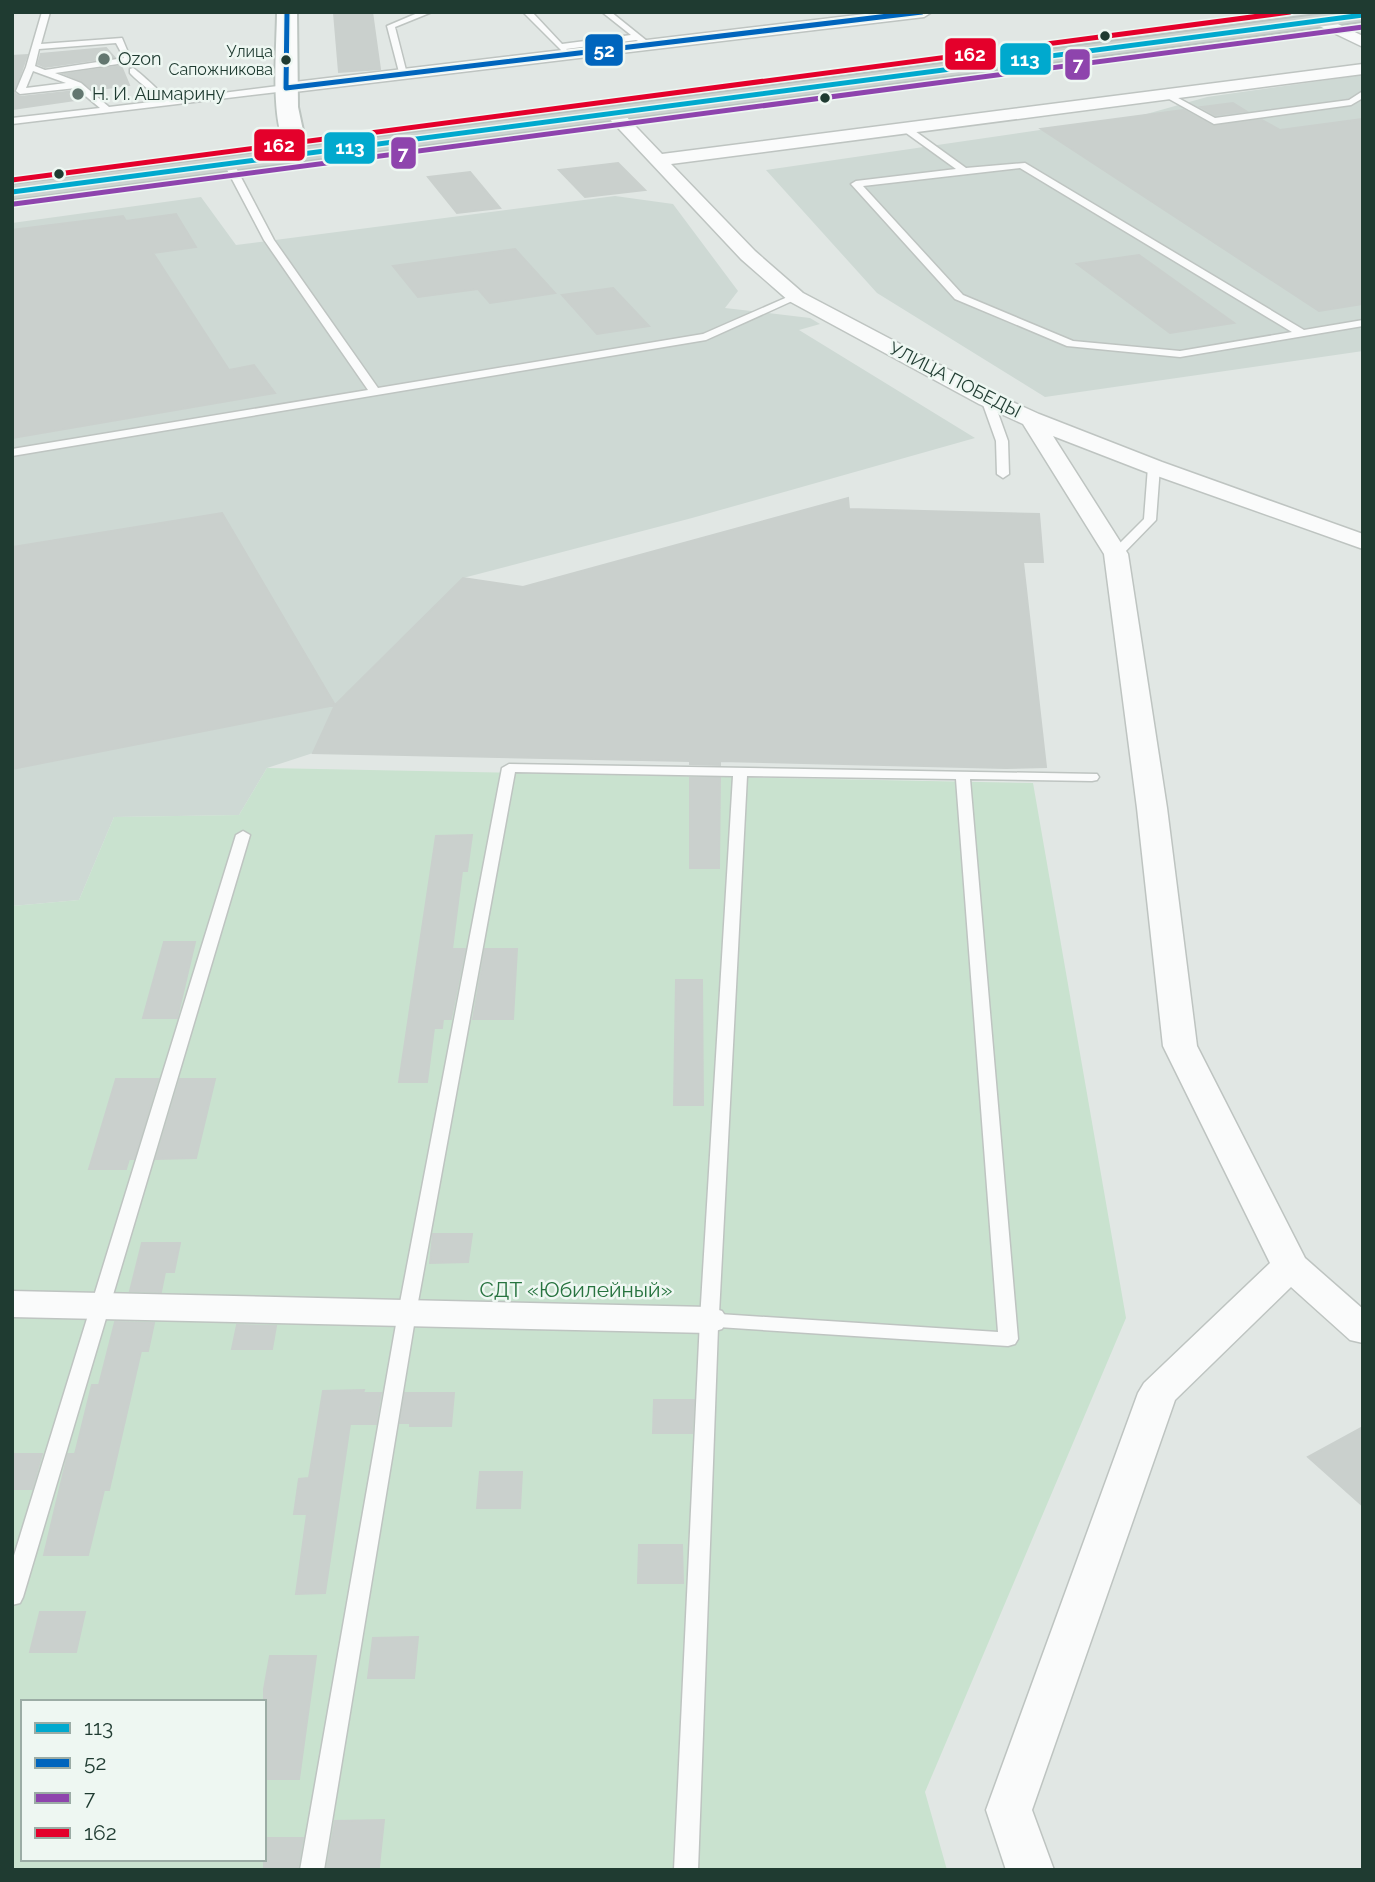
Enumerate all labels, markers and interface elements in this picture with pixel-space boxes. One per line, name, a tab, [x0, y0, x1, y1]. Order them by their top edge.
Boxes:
unlabelled marker	[1098, 29, 1112, 43]
line badge: 52	[584, 33, 624, 67]
line badge: 162	[944, 37, 997, 71]
text: 52	[593, 39, 615, 61]
place label: Улица Сапожникова	[169, 42, 273, 79]
line badge: 113	[999, 42, 1052, 76]
text: 162	[954, 43, 986, 65]
place label: Ozon	[118, 48, 161, 69]
text: 113	[1010, 48, 1040, 70]
line badge: 7	[1064, 48, 1091, 81]
marker: Ozon	[96, 51, 112, 67]
marker: Улица Сапожникова	[279, 53, 293, 67]
text: 7	[1073, 53, 1084, 75]
place label: Н. И. Ашмарину	[92, 83, 225, 104]
marker: Н. И. Ашмарину	[70, 86, 86, 102]
unlabelled marker	[818, 91, 832, 105]
line badge: 162	[253, 128, 306, 162]
line badge: 113	[323, 131, 376, 165]
text: 162	[263, 134, 295, 156]
text: 113	[335, 136, 365, 158]
line badge: 7	[390, 136, 417, 170]
text: 7	[398, 142, 409, 164]
unlabelled marker	[52, 167, 66, 181]
street label: УЛИЦА ПОБЕДЫ	[886, 337, 1025, 422]
park label: СДТ «Юбилейный»	[479, 1277, 673, 1302]
legend	[21, 1700, 266, 1861]
text: 113	[84, 1715, 113, 1740]
text: 52	[84, 1750, 106, 1775]
text: 7	[84, 1785, 96, 1810]
text: 162	[84, 1820, 117, 1845]

